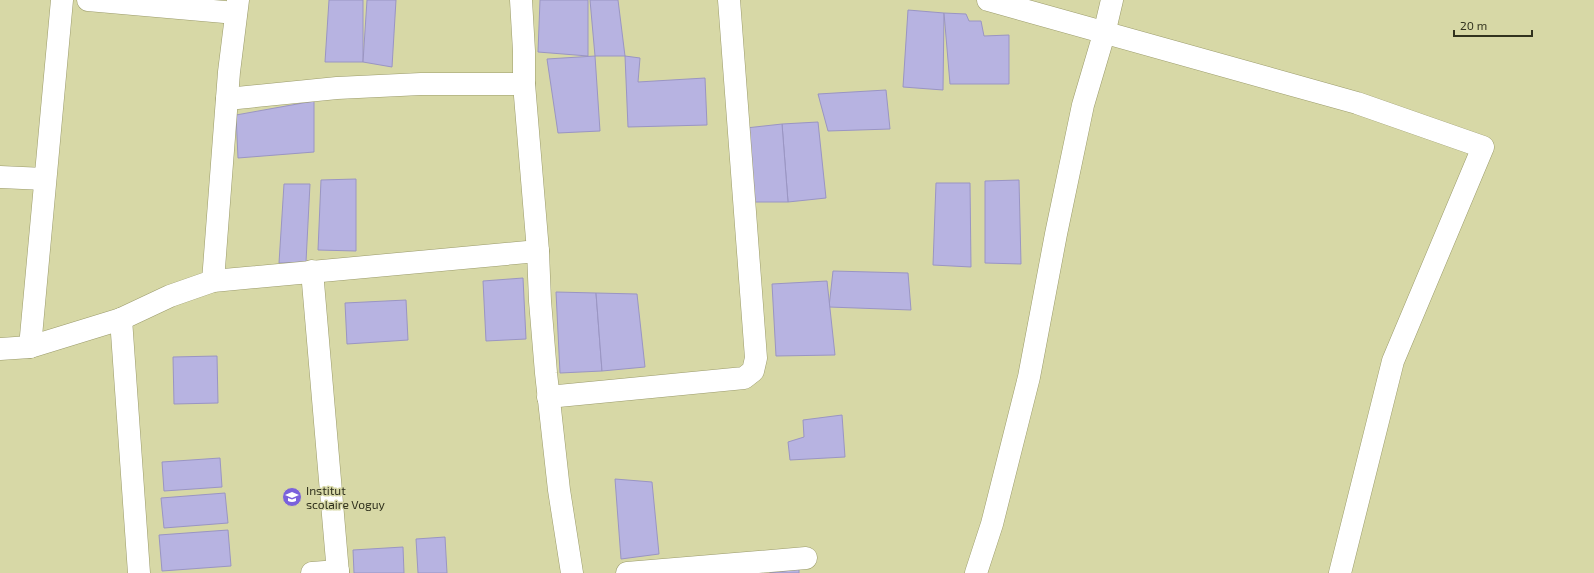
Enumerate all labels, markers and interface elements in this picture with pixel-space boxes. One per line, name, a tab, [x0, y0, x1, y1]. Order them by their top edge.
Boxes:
scale bar	[1454, 12, 1532, 38]
text: 20 m	[1460, 18, 1487, 32]
place label: Institut scolaire Voguy	[306, 483, 386, 511]
school or university icon: Institut scolaire Voguy	[281, 486, 303, 508]

